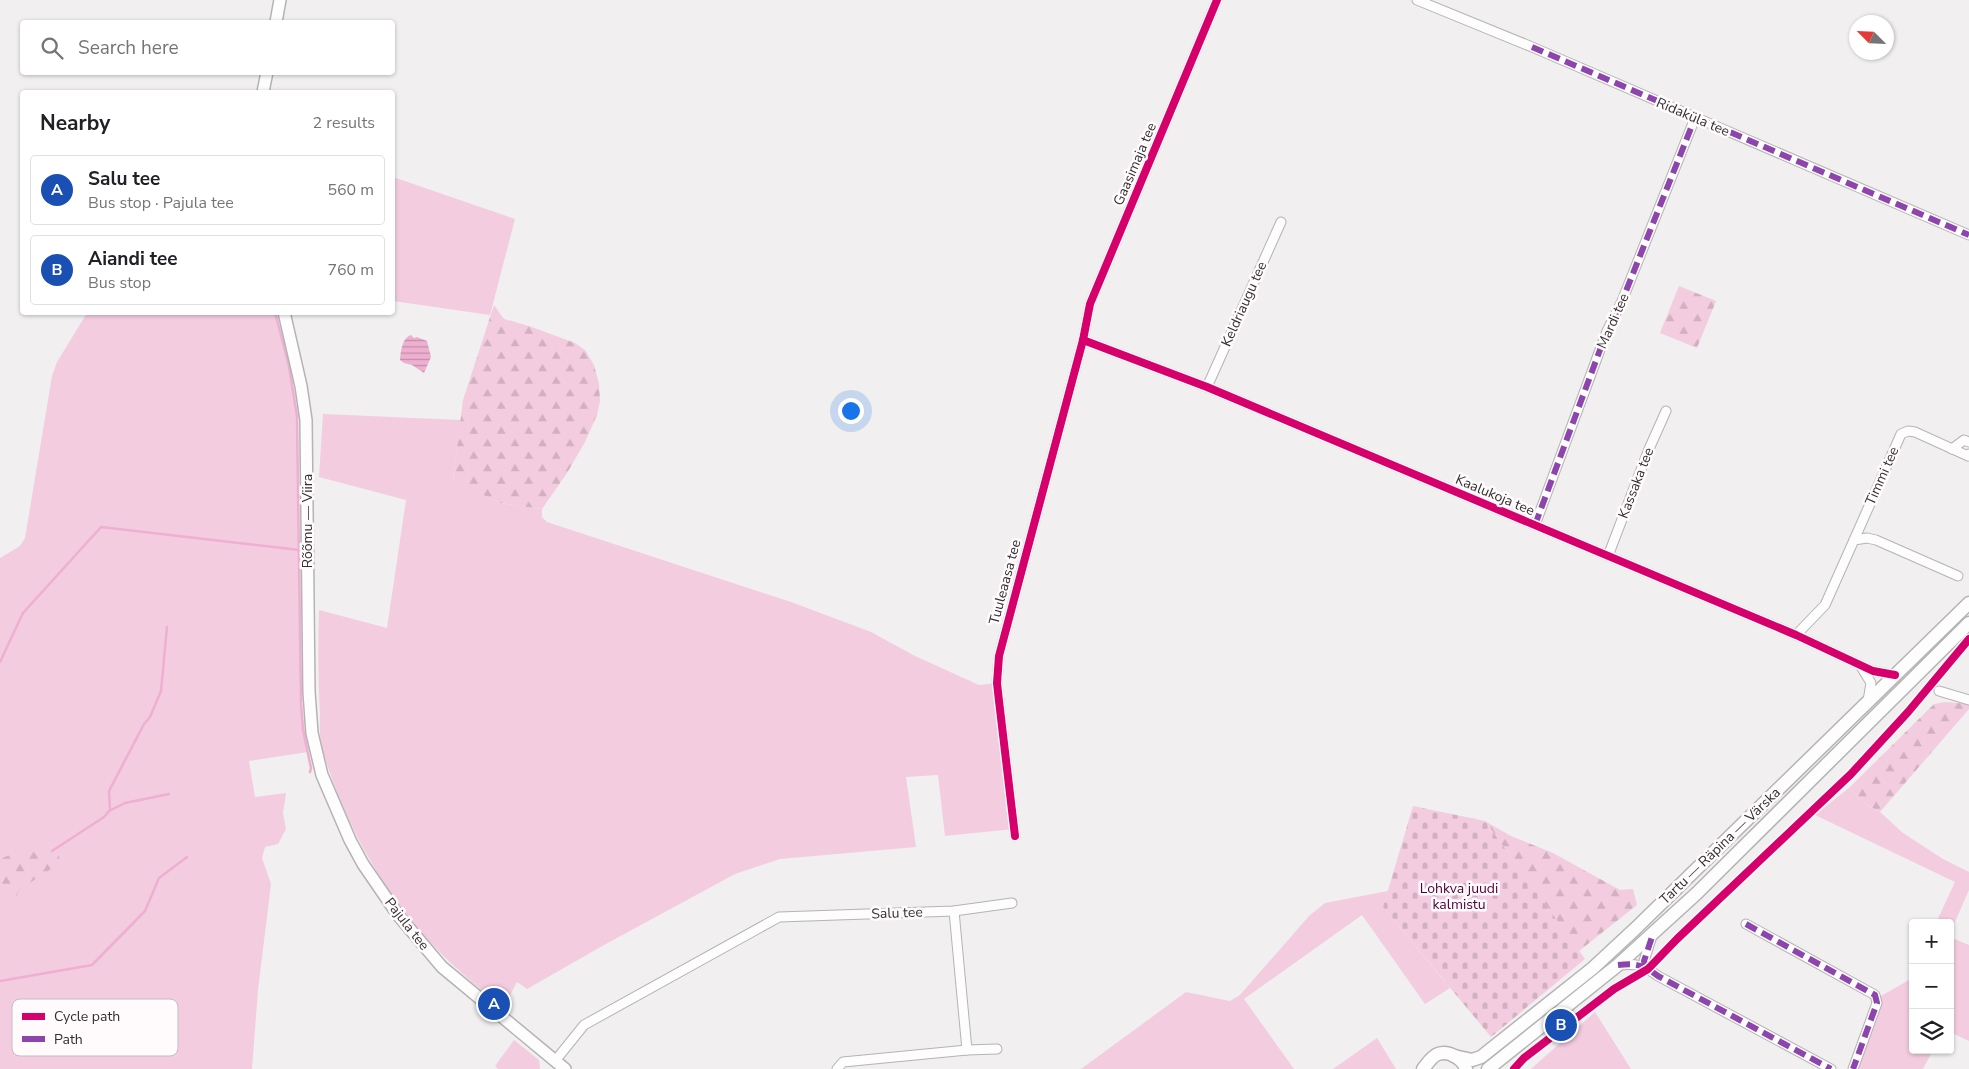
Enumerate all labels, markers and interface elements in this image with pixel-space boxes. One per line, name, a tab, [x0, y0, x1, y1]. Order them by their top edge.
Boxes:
north arrow	[1849, 15, 1894, 60]
search box	[20, 20, 395, 75]
icon: search	[38, 34, 66, 62]
text: Search here	[78, 35, 179, 61]
street label: Ridaküla tee	[1653, 93, 1733, 141]
text: Nearby	[40, 109, 110, 137]
text: 2 results	[313, 112, 375, 134]
street label: Gaasimaja tee	[1109, 120, 1161, 208]
text: Salu tee	[88, 166, 160, 192]
text: A	[51, 179, 63, 201]
text: 560 m	[327, 179, 374, 201]
text: Bus stop · Pajula tee	[88, 192, 234, 214]
text: Aiandi tee	[88, 246, 178, 272]
street label: Keldriaugu tee	[1217, 258, 1271, 350]
text: B	[51, 259, 63, 281]
text: 760 m	[327, 259, 374, 281]
text: Bus stop	[88, 272, 151, 294]
street label: Mardi tee	[1592, 290, 1634, 352]
your location	[838, 398, 864, 424]
street label: Timmi tee	[1861, 444, 1903, 508]
street label: Kassaka tee	[1614, 445, 1658, 521]
street label: Kaalukoja tee	[1453, 470, 1537, 520]
street label: Rõõmu — Viira	[298, 474, 317, 568]
street label: Tuuleaasa tee	[985, 538, 1025, 626]
street label: Tartu — Räpina — Värska	[1655, 783, 1785, 909]
park label: Lohkva juudi kalmistu	[1420, 879, 1498, 914]
street label: Pajula tee	[380, 894, 434, 954]
street label: Salu tee	[871, 903, 923, 923]
map controls	[1909, 919, 1954, 1054]
button: +	[1909, 919, 1954, 964]
button: −	[1909, 964, 1954, 1009]
pin: A	[478, 985, 510, 1023]
legend	[12, 999, 178, 1056]
pin: B	[1545, 1006, 1577, 1044]
text: Cycle path	[54, 1007, 120, 1026]
button: layers	[1909, 1009, 1954, 1054]
text: Path	[54, 1030, 83, 1049]

